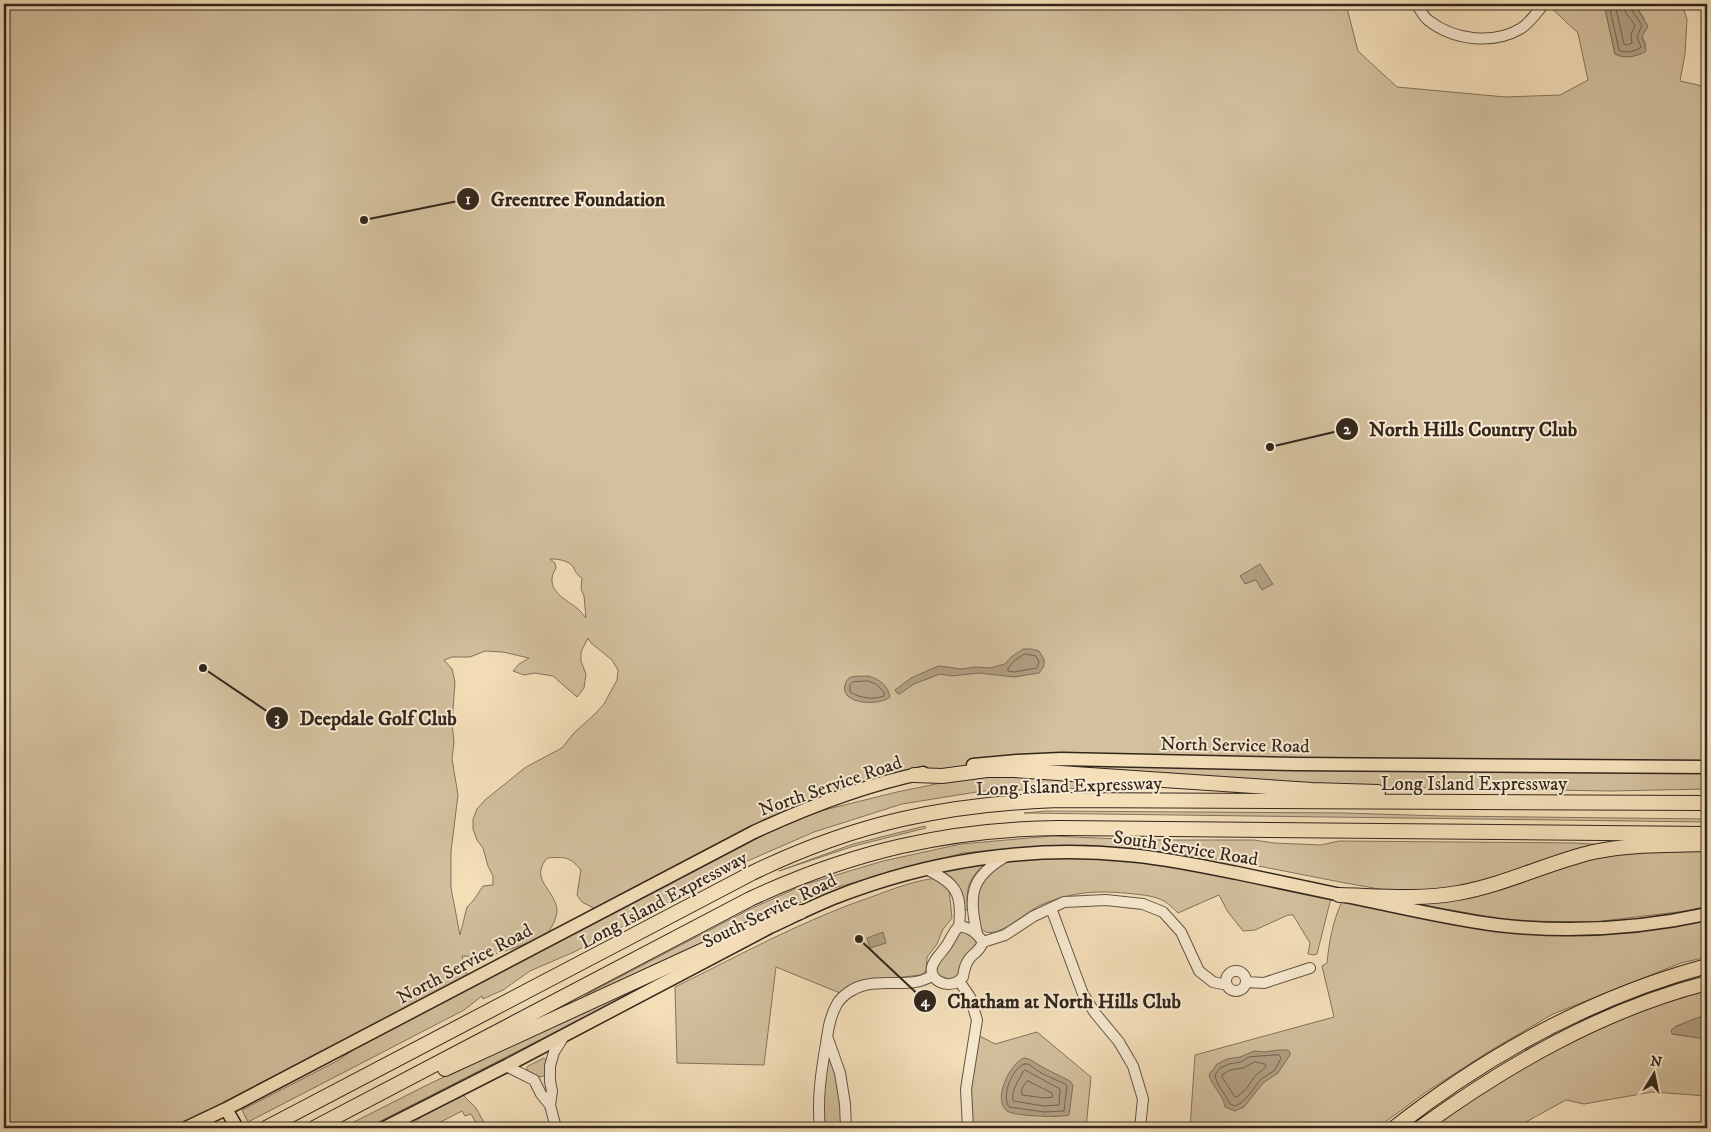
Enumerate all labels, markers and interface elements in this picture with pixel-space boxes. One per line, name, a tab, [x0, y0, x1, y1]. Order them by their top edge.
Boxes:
callout: Greentree Foundation	[455, 181, 675, 216]
text: Greentree Foundation	[491, 188, 666, 213]
text: 1	[465, 190, 471, 209]
callout: North Hills Country Club	[1334, 411, 1587, 446]
text: North Hills Country Club	[1369, 418, 1578, 443]
text: 2	[1343, 420, 1351, 439]
callout: Deepdale Golf Club	[264, 701, 466, 736]
text: Deepdale Golf Club	[299, 707, 457, 732]
text: 3	[274, 709, 280, 728]
street label: North Service Road	[1160, 733, 1310, 758]
street label: North Service Road	[756, 751, 905, 822]
street label: Long Island Expressway	[975, 772, 1164, 801]
street label: Long Island Expressway	[1381, 773, 1568, 796]
street label: South Service Road	[1112, 826, 1260, 871]
street label: Long Island Expressway	[576, 846, 752, 954]
street label: South Service Road	[699, 869, 841, 954]
street label: North Service Road	[393, 919, 537, 1010]
callout: Chatham at North Hills Club	[912, 983, 1191, 1018]
text: Chatham at North Hills Club	[947, 990, 1181, 1015]
text: 4	[920, 992, 931, 1011]
north arrow	[1628, 1050, 1678, 1100]
text: N	[1649, 1052, 1664, 1072]

